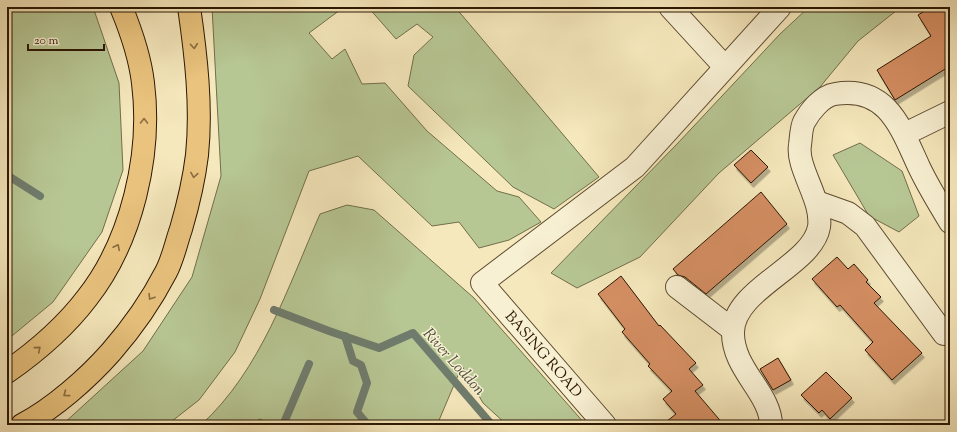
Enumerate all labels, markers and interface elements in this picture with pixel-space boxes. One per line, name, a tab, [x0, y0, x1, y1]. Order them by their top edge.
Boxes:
scale bar	[28, 26, 104, 52]
text: 20 m	[34, 32, 59, 50]
one-way arrow	[189, 43, 198, 49]
one-way arrow	[140, 118, 148, 124]
one-way arrow	[190, 172, 199, 178]
one-way arrow	[112, 244, 120, 251]
one-way arrow	[149, 293, 156, 300]
street label: BASING ROAD	[499, 307, 587, 403]
water label: River Loddon	[416, 324, 490, 402]
one-way arrow	[34, 346, 41, 353]
one-way arrow	[64, 390, 71, 397]

